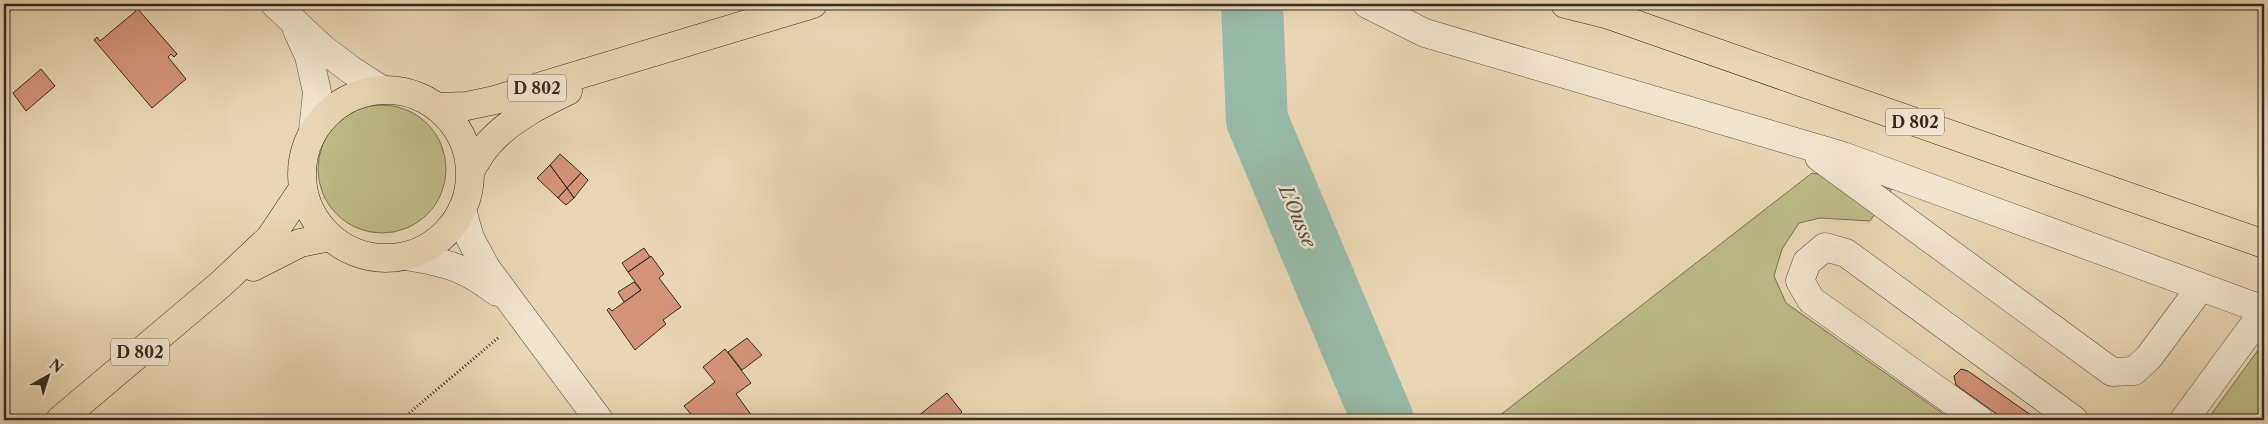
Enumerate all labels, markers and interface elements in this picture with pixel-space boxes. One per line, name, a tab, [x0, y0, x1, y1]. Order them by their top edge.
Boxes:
road number: D 802	[508, 75, 566, 102]
road number: D 802	[1886, 108, 1944, 136]
water label: L'Ousse	[1273, 180, 1321, 252]
road number: D 802	[111, 338, 169, 366]
north arrow	[22, 352, 72, 402]
text: N	[46, 355, 67, 377]

